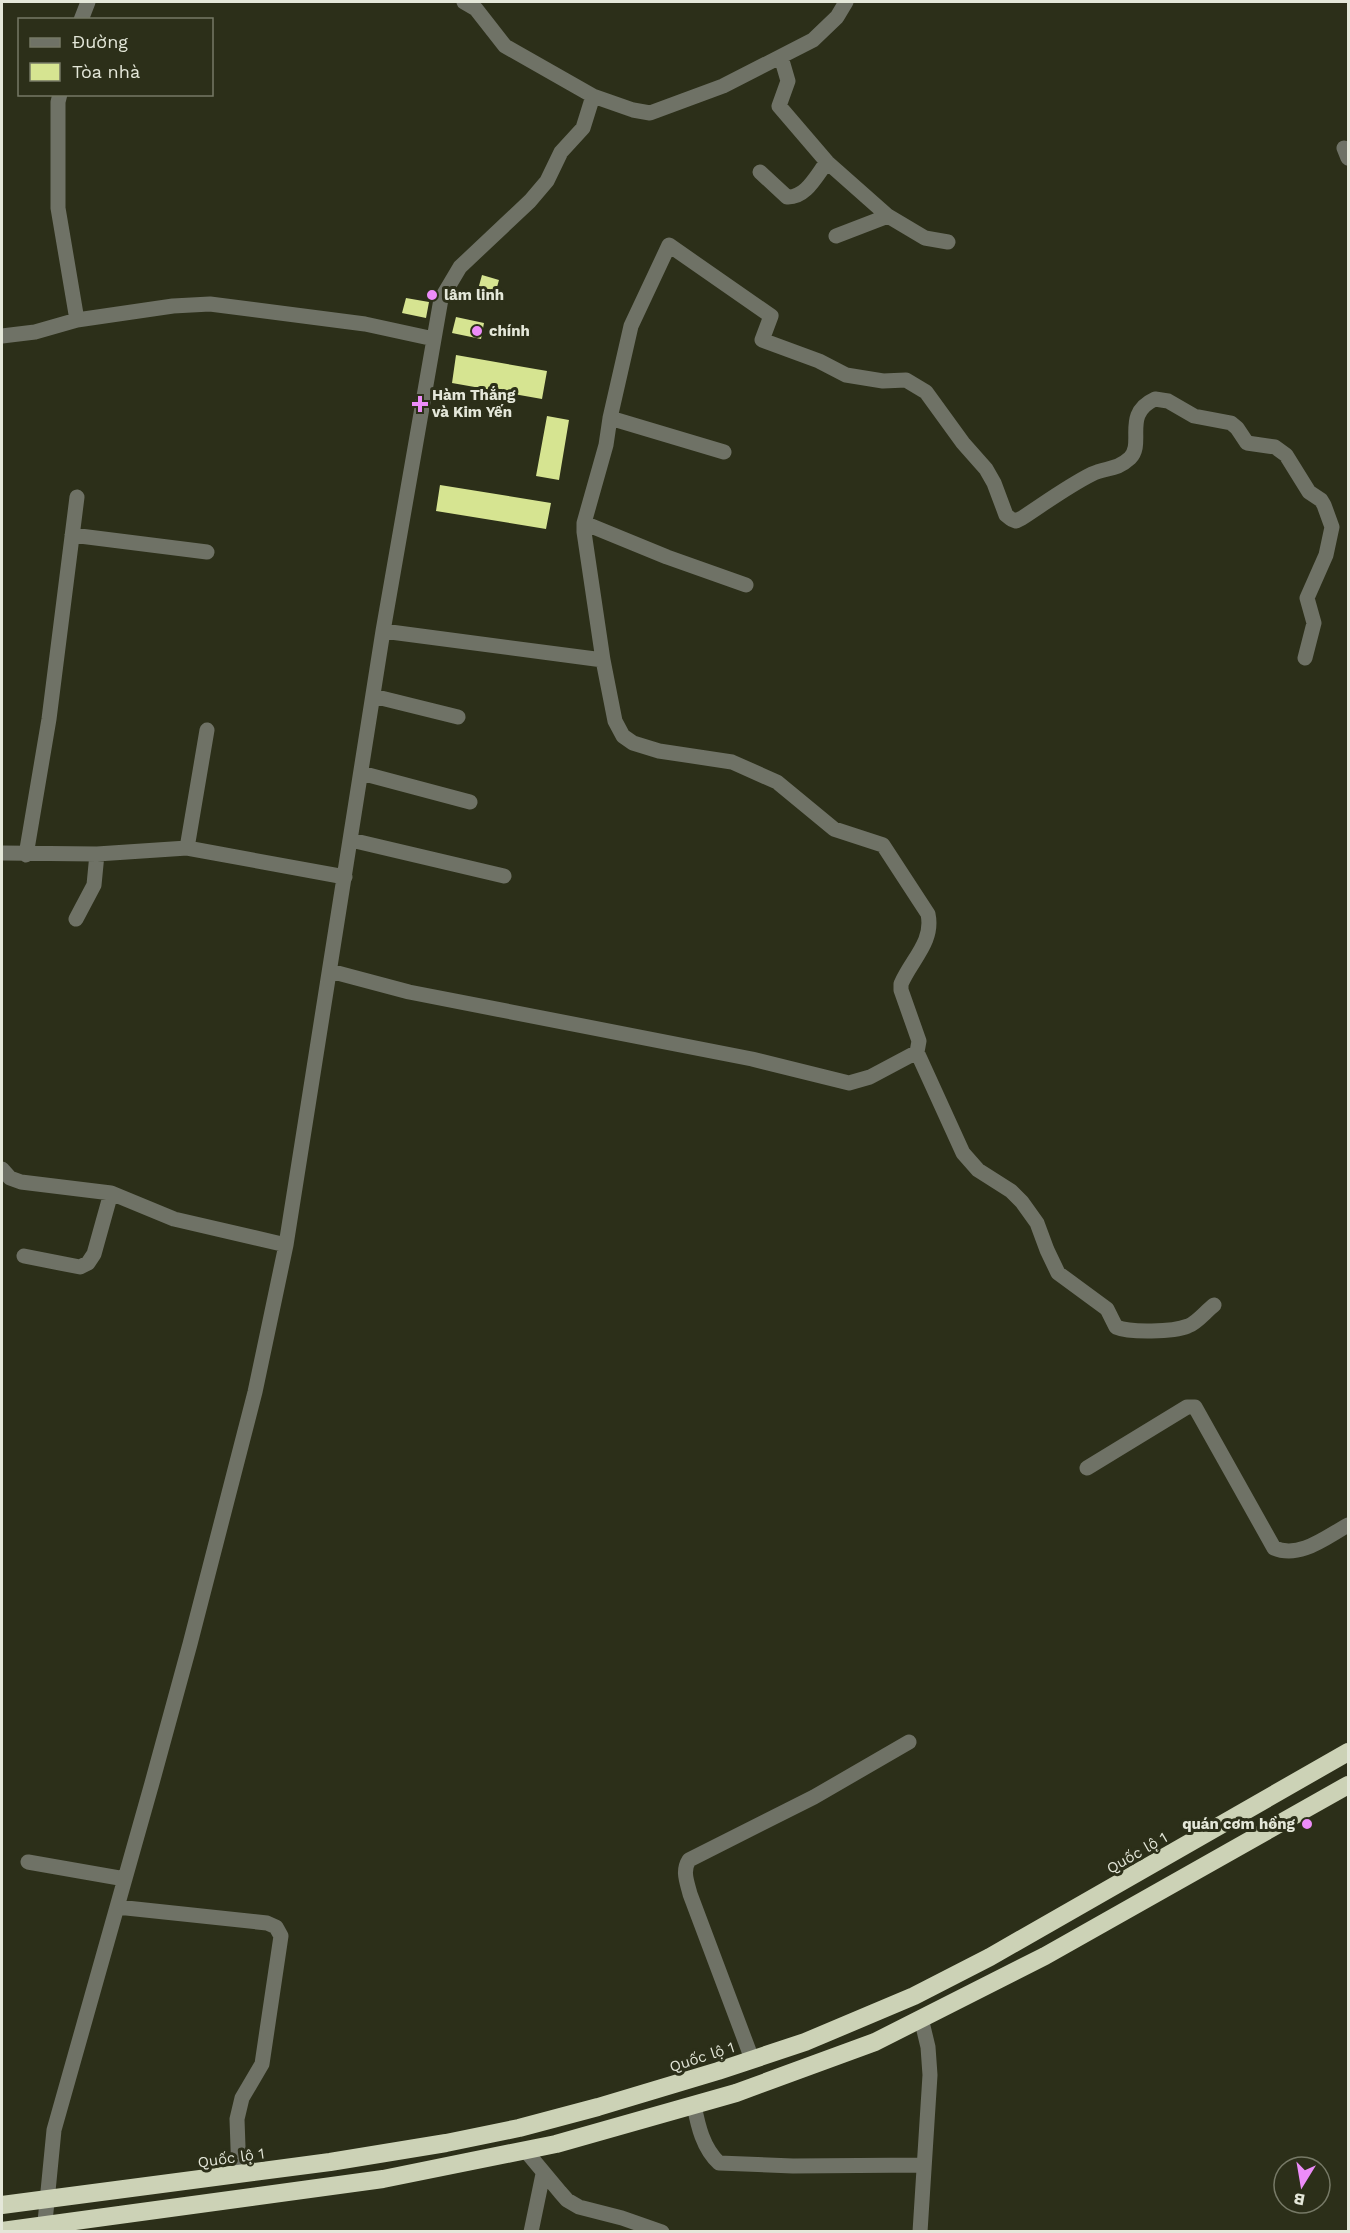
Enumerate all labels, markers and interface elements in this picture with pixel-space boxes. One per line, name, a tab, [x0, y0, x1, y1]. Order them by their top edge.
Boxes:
legend	[18, 18, 213, 96]
text: Đường	[72, 31, 128, 52]
text: Tòa nhà	[72, 61, 140, 82]
place label: lâm linh	[444, 286, 504, 304]
marker: lâm linh	[425, 288, 439, 302]
place label: chính	[489, 322, 530, 340]
marker: chính	[470, 324, 484, 338]
place label: Hàm Thắng và Kim Yến	[431, 386, 516, 421]
marker: Hàm Thắng và Kim Yến	[413, 397, 427, 411]
place label: quán cơm hồng	[1182, 1815, 1296, 1833]
marker: quán cơm hồng	[1300, 1817, 1314, 1831]
street label: Quốc lộ 1	[1103, 1828, 1171, 1878]
street label: Quốc lộ 1	[667, 2038, 737, 2076]
street label: Quốc lộ 1	[196, 2144, 266, 2172]
north arrow	[1272, 2155, 1332, 2215]
text: B	[1292, 2189, 1306, 2210]

